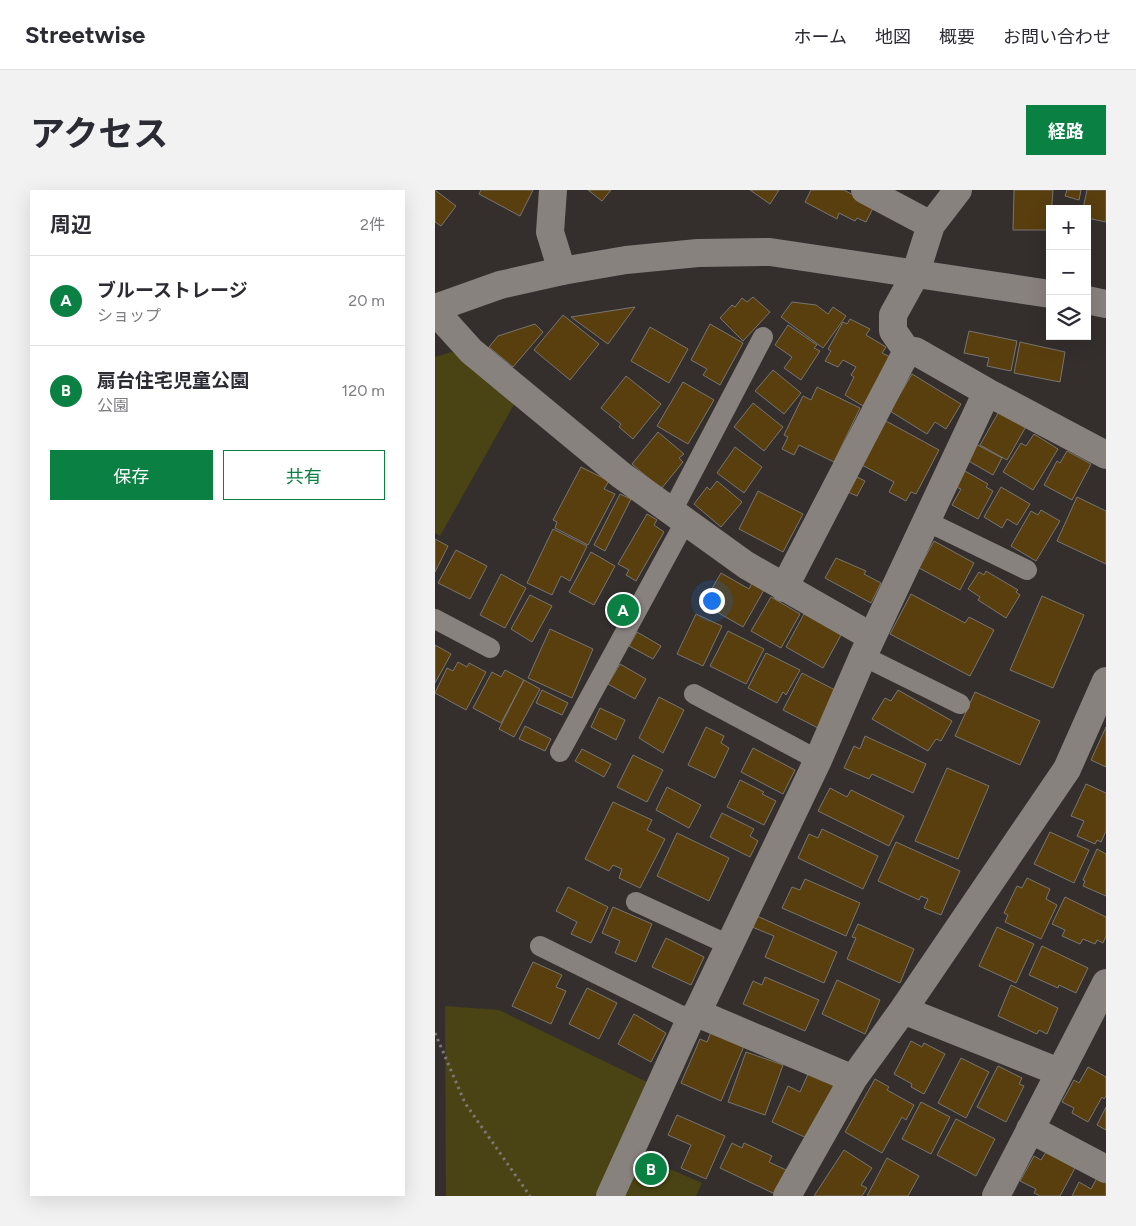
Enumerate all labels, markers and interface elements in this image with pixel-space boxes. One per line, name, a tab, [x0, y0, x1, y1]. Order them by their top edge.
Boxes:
text: Streetwise	[25, 20, 145, 49]
text: ホーム	[794, 26, 847, 48]
text: 地図	[875, 26, 911, 48]
text: 概要	[939, 26, 975, 48]
text: お問い合わせ	[1003, 26, 1111, 48]
button: 経路	[1026, 105, 1106, 155]
text: アクセス	[30, 113, 168, 155]
map controls	[1046, 205, 1091, 340]
button: +	[1046, 205, 1091, 250]
text: 周辺	[50, 212, 92, 237]
text: 2件	[360, 215, 385, 234]
button: −	[1046, 250, 1091, 295]
text: ブルーストレージ	[97, 279, 248, 302]
text: A	[60, 291, 72, 310]
text: 20 m	[348, 291, 385, 310]
button: layers	[1046, 295, 1091, 340]
text: ショップ	[97, 306, 161, 325]
text: 扇台住宅児童公園	[97, 369, 249, 392]
text: B	[61, 381, 71, 400]
text: 120 m	[342, 381, 385, 400]
text: 公園	[97, 396, 129, 415]
button: 保存	[50, 450, 213, 500]
button: 共有	[223, 450, 385, 500]
your location	[699, 588, 725, 614]
pin: A	[607, 591, 639, 629]
pin: B	[635, 1150, 667, 1188]

